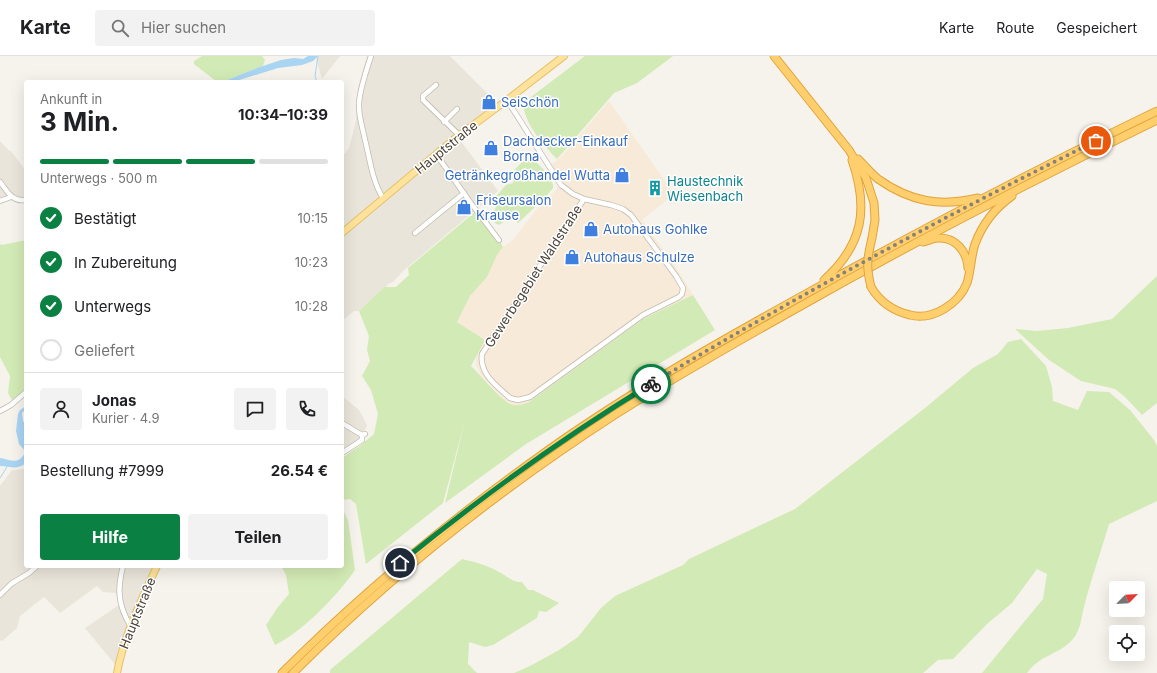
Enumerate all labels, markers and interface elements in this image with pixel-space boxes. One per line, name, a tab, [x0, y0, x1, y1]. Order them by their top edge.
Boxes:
search box	[95, 10, 375, 46]
text: Karte	[20, 16, 71, 39]
icon: search	[109, 17, 131, 39]
text: Hier suchen	[141, 18, 226, 37]
text: Karte	[939, 19, 974, 36]
text: Route	[996, 19, 1034, 36]
text: Gespeichert	[1056, 19, 1137, 36]
text: Ankunft in	[40, 91, 102, 107]
shop icon: SeiSchön	[480, 93, 498, 111]
place label: SeiSchön	[501, 94, 559, 110]
text: 10:34–10:39	[238, 105, 328, 124]
text: 3 Min.	[40, 106, 119, 137]
street label: Hauptstraße	[412, 117, 480, 177]
pin	[1079, 124, 1113, 158]
icon: bag	[1085, 130, 1107, 152]
place label: Dachdecker-Einkauf Borna	[503, 133, 628, 164]
shop icon: Dachdecker-Einkauf Borna	[482, 139, 500, 157]
shop icon: Getränkegroßhandel Wutta	[613, 166, 631, 184]
place label: Getränkegroßhandel Wutta	[445, 167, 610, 183]
text: Unterwegs · 500 m	[40, 170, 157, 186]
place label: Haustechnik Wiesenbach	[667, 173, 743, 204]
building icon: Haustechnik Wiesenbach	[646, 179, 664, 197]
place label: Friseursalon Krause	[476, 192, 551, 223]
shop icon: Friseursalon Krause	[455, 198, 473, 216]
street label: Gewerbegebiet Waldstraße	[481, 201, 585, 351]
icon: check	[40, 207, 62, 229]
text: Bestätigt	[74, 209, 137, 228]
text: 10:15	[298, 210, 328, 226]
shop icon: Autohaus Gohlke	[582, 220, 600, 238]
place label: Autohaus Gohlke	[603, 221, 708, 237]
shop icon: Autohaus Schulze	[563, 248, 581, 266]
place label: Autohaus Schulze	[584, 249, 695, 265]
icon: check	[40, 251, 62, 273]
text: In Zubereitung	[74, 253, 177, 272]
text: 10:23	[295, 254, 328, 270]
icon: check	[40, 295, 62, 317]
text: Unterwegs	[74, 297, 151, 316]
text: 10:28	[295, 298, 328, 314]
text: Geliefert	[74, 341, 135, 360]
courier	[631, 364, 671, 404]
icon: bike	[640, 373, 662, 395]
button: person	[40, 388, 82, 430]
button: chat	[234, 388, 276, 430]
button: phone	[286, 388, 328, 430]
text: Jonas	[92, 391, 136, 410]
text: Kurier · 4.9	[92, 410, 159, 426]
text: Bestellung #7999	[40, 461, 164, 480]
text: 26.54 €	[271, 461, 328, 480]
button: Hilfe	[40, 514, 180, 560]
button: Teilen	[188, 514, 328, 560]
pin	[383, 546, 417, 580]
icon: home	[389, 552, 411, 574]
street label: Hauptstraße	[115, 575, 159, 651]
north arrow	[1109, 581, 1145, 617]
map controls	[1109, 581, 1145, 661]
button: locate	[1109, 625, 1145, 661]

